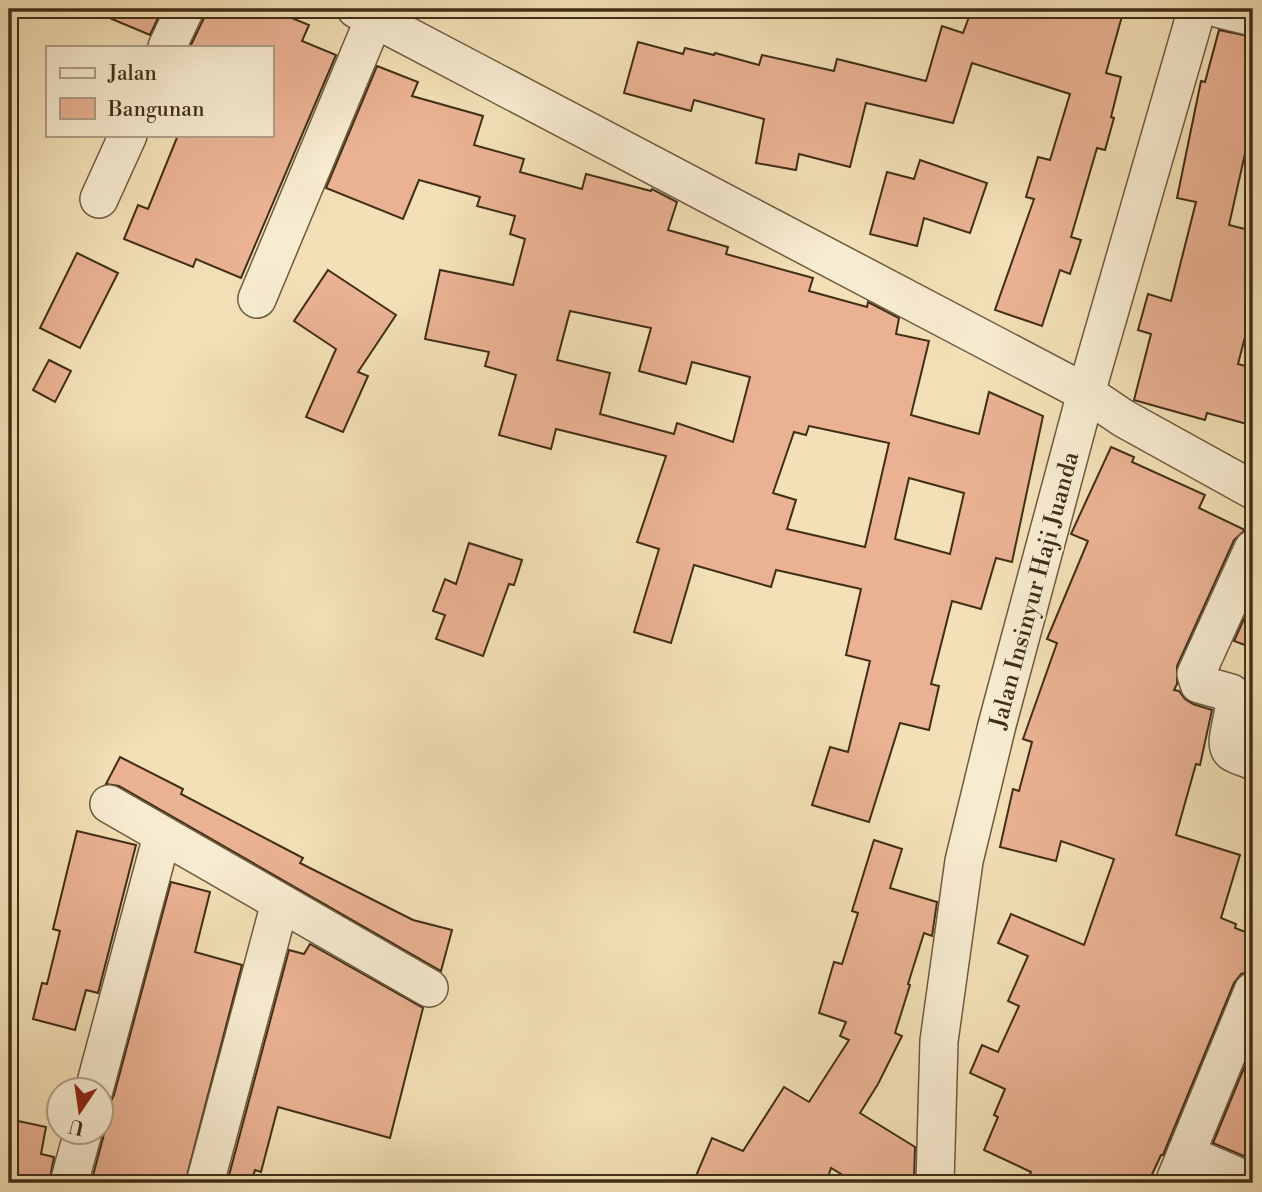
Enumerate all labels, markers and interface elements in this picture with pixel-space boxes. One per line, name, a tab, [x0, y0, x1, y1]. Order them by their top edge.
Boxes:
legend	[46, 46, 273, 136]
text: Jalan	[107, 61, 157, 87]
text: Bangunan	[107, 97, 205, 123]
street label: Jalan Insinyur Haji Juanda	[983, 448, 1087, 733]
north arrow	[46, 1076, 116, 1146]
text: U	[66, 1113, 86, 1140]

